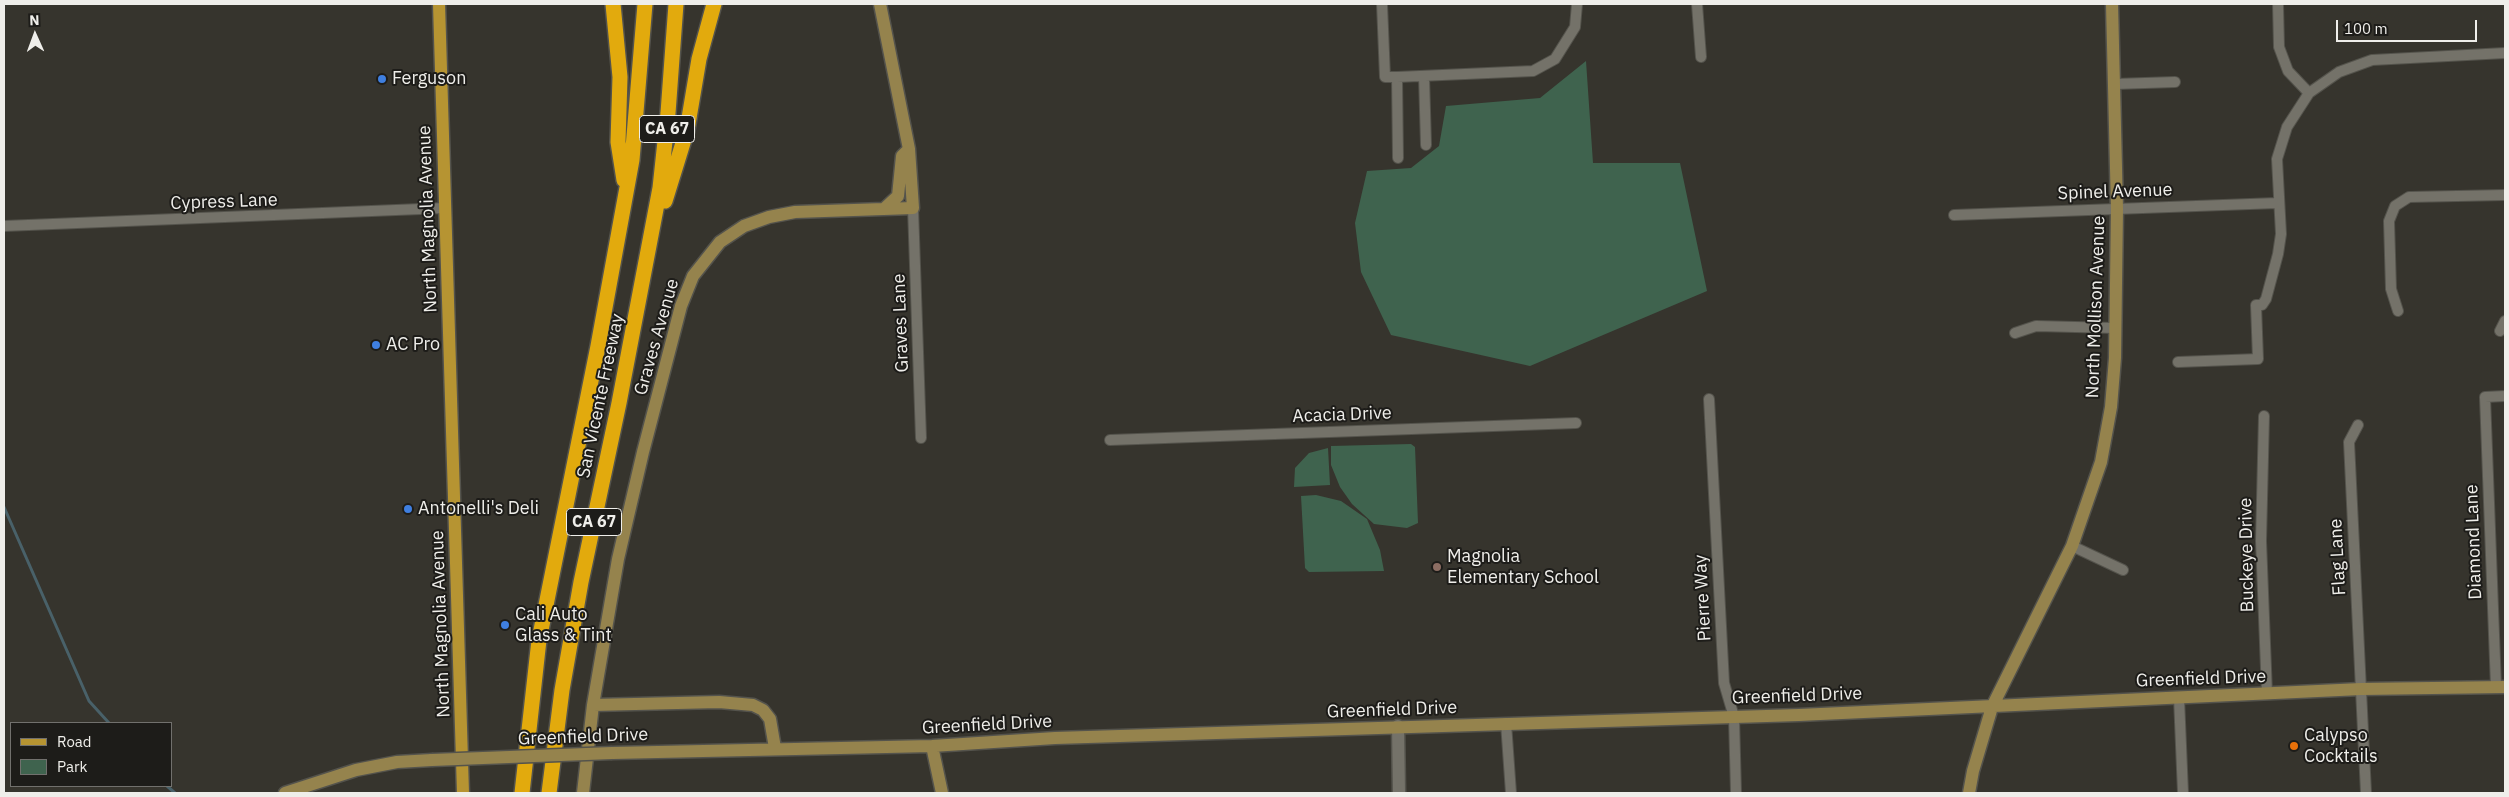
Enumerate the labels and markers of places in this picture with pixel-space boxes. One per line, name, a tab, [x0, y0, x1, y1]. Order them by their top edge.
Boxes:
place label: Ferguson	[392, 68, 466, 90]
marker: Ferguson	[376, 73, 388, 85]
place label: AC Pro	[386, 334, 440, 356]
marker: AC Pro	[370, 339, 382, 351]
place label: Antonelli's Deli	[418, 498, 539, 520]
marker: Antonelli's Deli	[402, 503, 414, 515]
place label: Magnolia Elementary School	[1447, 546, 1599, 588]
marker: Magnolia Elementary School	[1431, 561, 1443, 573]
place label: Cali Auto Glass & Tint	[515, 604, 612, 646]
marker: Cali Auto Glass & Tint	[499, 619, 511, 631]
place label: Calypso Cocktails	[2304, 725, 2378, 768]
marker: Calypso Cocktails	[2288, 740, 2300, 752]

